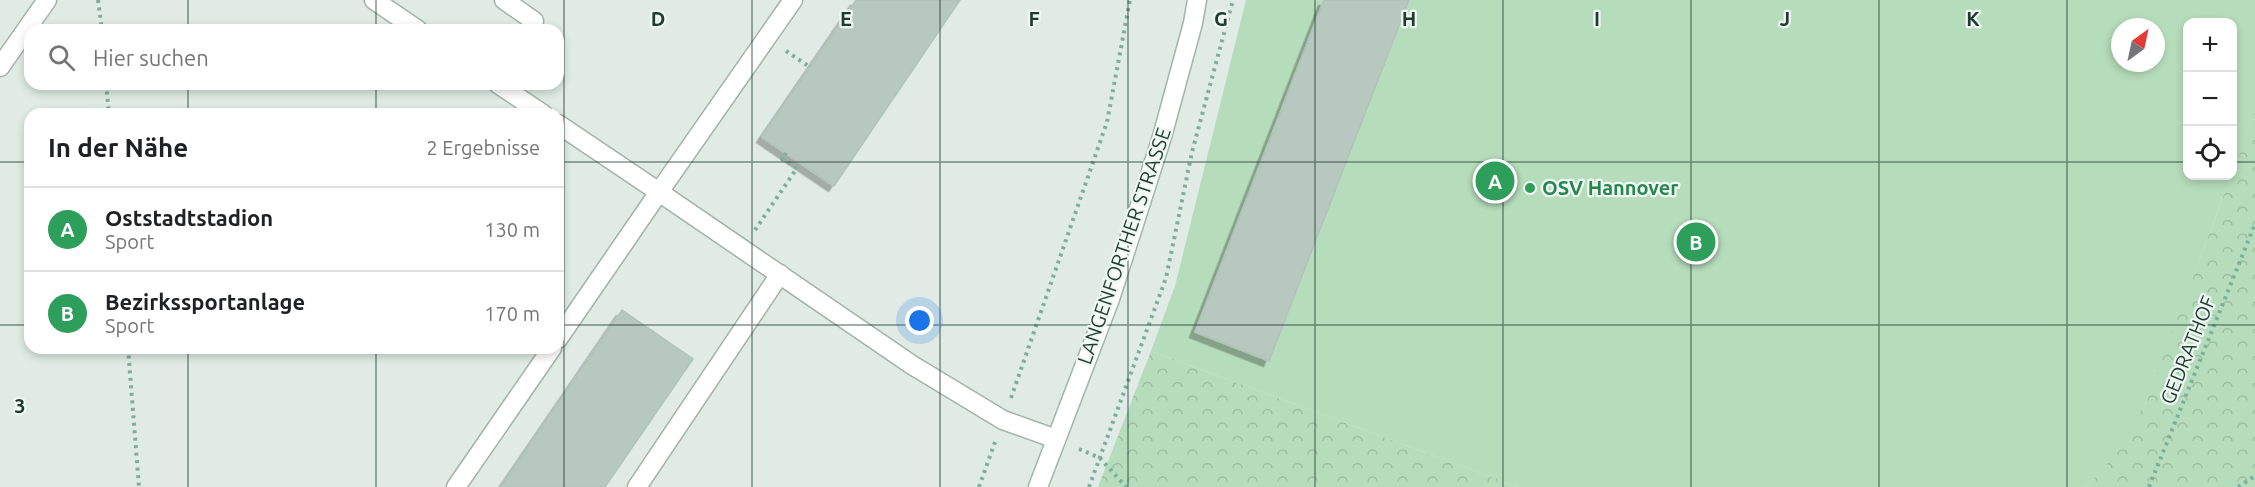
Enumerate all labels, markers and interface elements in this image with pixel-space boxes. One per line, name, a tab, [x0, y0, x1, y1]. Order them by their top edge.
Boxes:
text: D	[651, 7, 665, 30]
text: E	[840, 7, 852, 30]
text: F	[1028, 7, 1040, 30]
text: G	[1214, 7, 1228, 30]
text: H	[1402, 7, 1416, 30]
text: I	[1594, 7, 1600, 30]
text: J	[1780, 7, 1790, 30]
text: K	[1966, 7, 1980, 30]
north arrow	[2111, 18, 2165, 72]
map controls	[2183, 18, 2237, 180]
button: +	[2183, 18, 2237, 72]
search box	[24, 24, 564, 90]
icon: search	[45, 41, 78, 74]
text: Hier suchen	[93, 45, 209, 70]
button: −	[2183, 72, 2237, 126]
street label: LANGENFORTHER STRASSE	[1072, 125, 1175, 367]
button: locate	[2183, 126, 2237, 180]
text: In der Nähe	[48, 133, 188, 162]
text: 2 Ergebnisse	[426, 136, 540, 159]
pin: A	[1476, 158, 1514, 204]
place label: OSV Hannover	[1542, 176, 1679, 199]
marker: OSV Hannover	[1523, 181, 1537, 195]
text: Oststadtstadion	[105, 205, 273, 230]
text: A	[60, 218, 75, 241]
text: 130 m	[484, 218, 540, 241]
pin: B	[1676, 220, 1716, 264]
text: Sport	[105, 230, 154, 253]
text: Bezirkssportanlage	[105, 289, 305, 314]
street label: GEDRATHOF	[2155, 292, 2220, 407]
text: B	[61, 302, 74, 325]
text: 170 m	[484, 302, 540, 325]
your location	[905, 306, 934, 335]
text: Sport	[105, 314, 154, 337]
text: 3	[14, 394, 26, 417]

